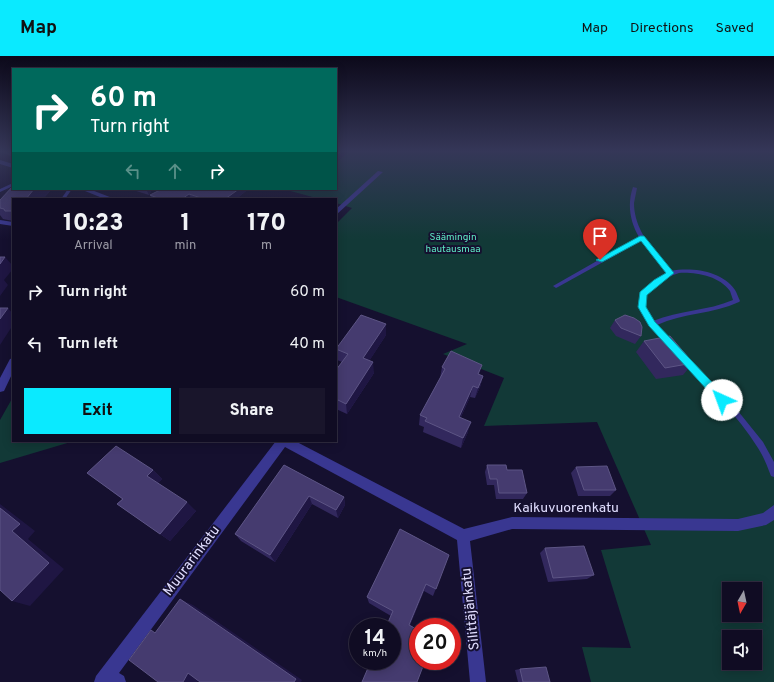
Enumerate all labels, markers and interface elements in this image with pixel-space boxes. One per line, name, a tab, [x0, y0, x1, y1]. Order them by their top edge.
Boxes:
text: Map	[20, 16, 57, 40]
text: Map	[582, 20, 608, 37]
text: Directions	[630, 20, 694, 37]
text: Saved	[716, 20, 754, 37]
text: 60 m	[90, 81, 157, 117]
icon: right	[24, 84, 76, 136]
text: Turn right	[90, 116, 170, 139]
icon: left	[122, 160, 144, 182]
icon: ahead	[164, 160, 186, 182]
icon: right	[206, 160, 228, 182]
text: 10:23	[63, 209, 124, 239]
text: 1	[180, 209, 190, 239]
text: 170	[247, 209, 286, 239]
pin	[583, 219, 617, 260]
icon: arrive	[589, 225, 611, 247]
park label: Säämingin hautausmaa	[426, 231, 480, 256]
text: Arrival	[74, 238, 113, 254]
text: min	[175, 238, 196, 254]
text: m	[261, 238, 272, 254]
icon: right	[24, 281, 46, 303]
text: Turn right	[58, 283, 127, 302]
text: 60 m	[290, 283, 325, 302]
icon: left	[24, 333, 46, 355]
text: Turn left	[58, 335, 118, 354]
text: 40 m	[290, 335, 325, 354]
position arrow	[701, 379, 743, 421]
button: Exit	[24, 388, 171, 434]
button: Share	[179, 388, 325, 434]
street label: Kaikuvuorenkatu	[513, 500, 619, 517]
street label: Muurarinkatu	[160, 522, 224, 600]
street label: Silittäjänkatu	[458, 567, 484, 651]
north arrow	[722, 582, 762, 622]
map controls	[722, 582, 762, 670]
speed limit sign: 20	[409, 618, 461, 670]
text: 14	[365, 626, 385, 652]
button: sound	[722, 630, 762, 670]
text: km/h	[363, 647, 387, 660]

